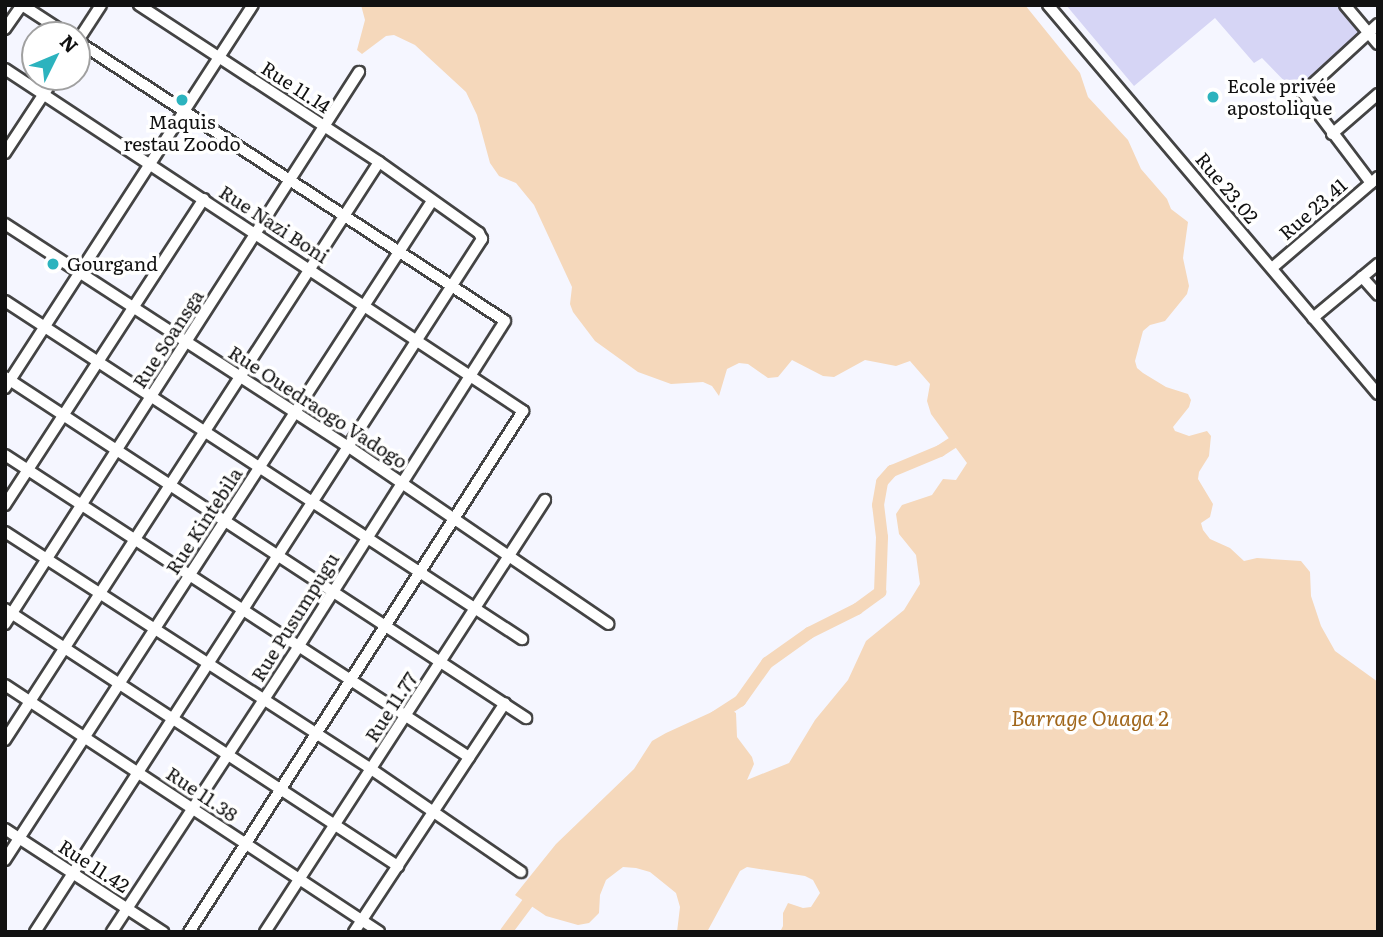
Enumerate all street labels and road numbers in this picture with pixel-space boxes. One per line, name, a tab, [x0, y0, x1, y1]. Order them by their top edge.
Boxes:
street label: Rue 11.14	[257, 56, 335, 118]
street label: Rue 23.02	[1191, 148, 1263, 228]
street label: Rue 23.41	[1274, 173, 1352, 245]
street label: Rue Nazi Boni	[215, 180, 333, 268]
street label: Rue Soansga	[128, 285, 208, 393]
street label: Rue Ouedraogo Vadogo	[224, 341, 412, 473]
street label: Rue Kintebila	[161, 463, 247, 579]
street label: Rue Pusumpugu	[246, 549, 344, 685]
street label: Rue 11.77	[360, 668, 422, 746]
street label: Rue 11.38	[162, 762, 242, 826]
street label: Rue 11.42	[54, 835, 134, 897]

